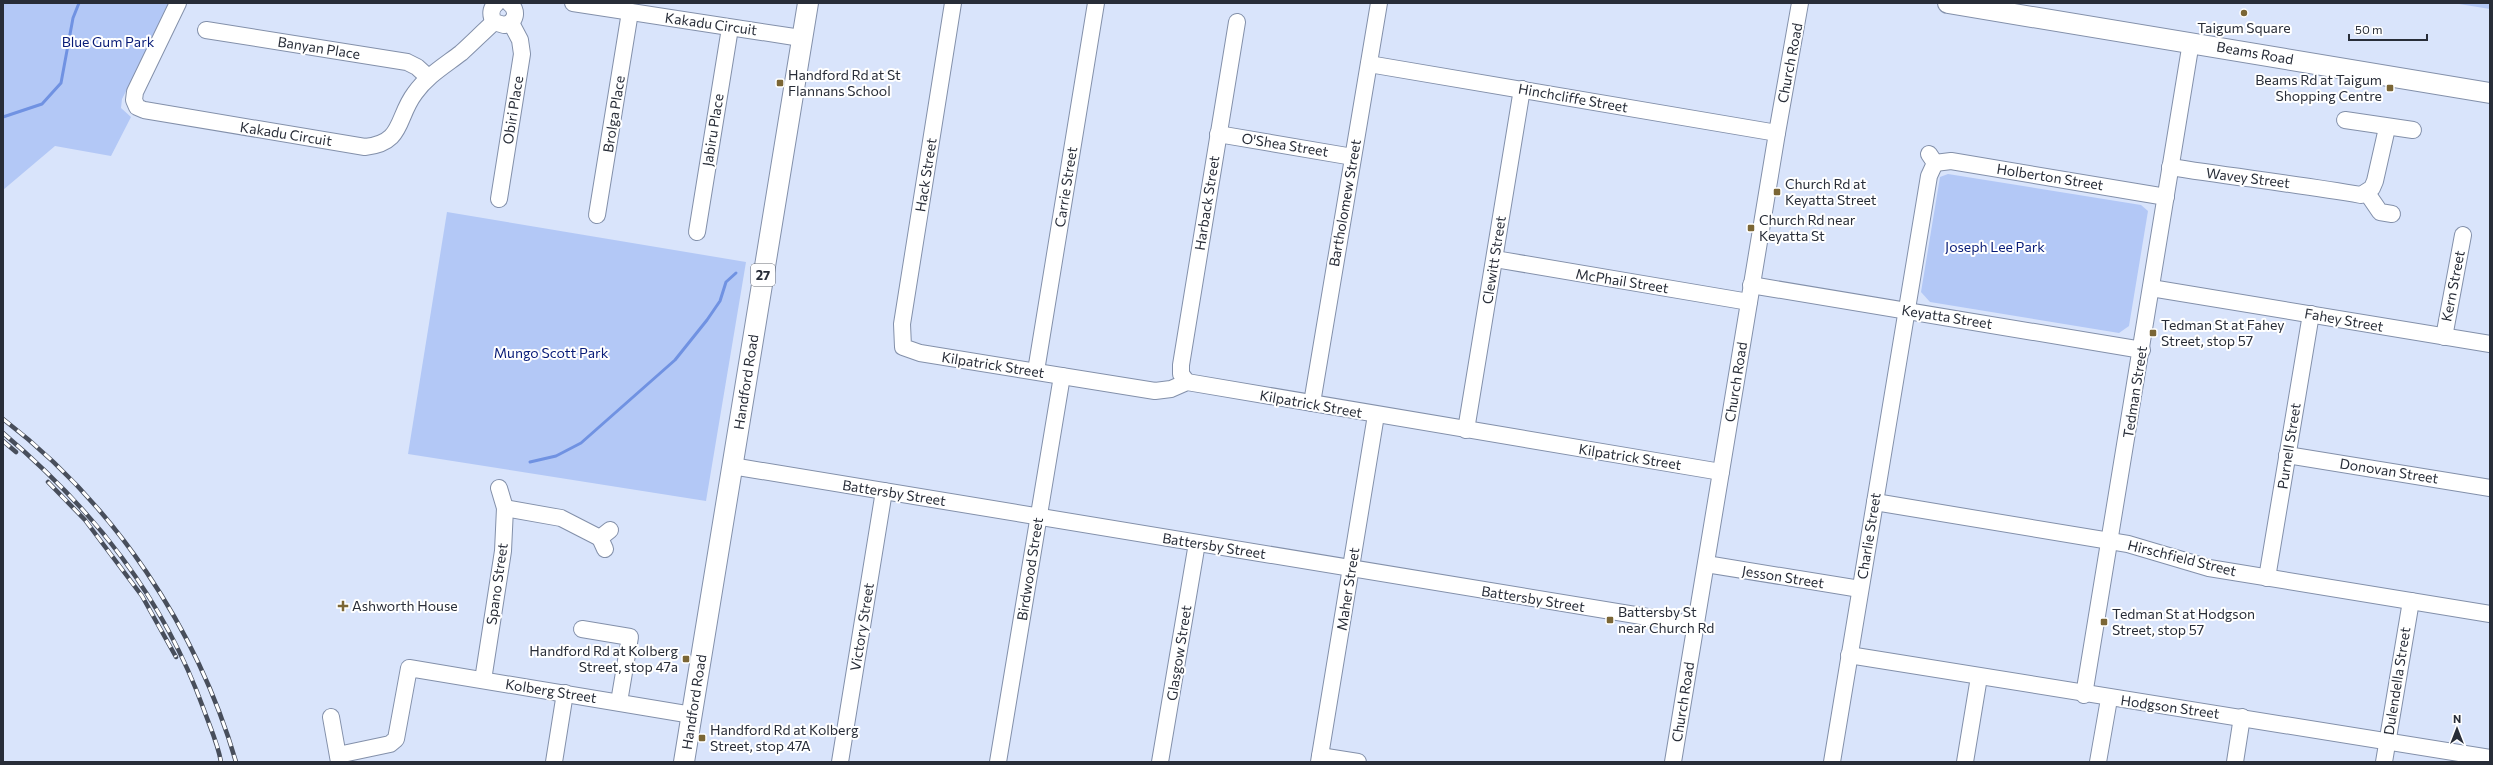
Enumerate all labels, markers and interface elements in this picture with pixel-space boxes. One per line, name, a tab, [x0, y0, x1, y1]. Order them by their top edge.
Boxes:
marker: Taigum Square	[2239, 8, 2249, 18]
street label: Kakadu Circuit	[664, 9, 758, 38]
scale bar	[2349, 16, 2427, 42]
place label: Taigum Square	[2197, 19, 2291, 36]
street label: Church Road	[1773, 21, 1806, 104]
text: 50 m	[2355, 22, 2383, 36]
park label: Blue Gum Park	[62, 33, 155, 50]
street label: Banyan Place	[277, 33, 362, 62]
street label: Beams Road	[2215, 37, 2295, 68]
place label: Handford Rd at St Flannans School	[788, 66, 901, 99]
place label: Beams Rd at Taigum Shopping Centre	[2255, 71, 2382, 104]
street label: Obiri Place	[499, 74, 526, 145]
street label: Brolga Place	[599, 74, 628, 154]
marker: Handford Rd at St Flannans School	[775, 78, 785, 88]
street label: Hinchcliffe Street	[1517, 79, 1630, 116]
marker: Beams Rd at Taigum Shopping Centre	[2385, 83, 2395, 93]
street label: Jabiru Place	[698, 92, 727, 167]
street label: Kakadu Circuit	[239, 118, 334, 149]
street label: O'Shea Street	[1241, 129, 1330, 160]
street label: Hack Street	[911, 137, 940, 213]
street label: Bartholomew Street	[1325, 138, 1364, 268]
street label: Carrie Street	[1051, 145, 1080, 228]
street label: Harback Street	[1191, 154, 1222, 252]
street label: Holberton Street	[1995, 160, 2105, 193]
street label: Wavey Street	[2205, 164, 2291, 191]
place label: Church Rd at Keyatta Street	[1785, 175, 1877, 208]
marker: Church Rd at Keyatta Street	[1772, 187, 1782, 197]
place label: Church Rd near Keyatta St	[1759, 211, 1856, 244]
street label: Clewitt Street	[1478, 214, 1509, 305]
marker: Church Rd near Keyatta St	[1746, 223, 1756, 233]
park label: Joseph Lee Park	[1945, 238, 2045, 255]
street label: Kern Street	[2437, 249, 2468, 323]
road number: 27	[751, 264, 775, 286]
street label: McPhail Street	[1574, 265, 1670, 296]
street label: Keyatta Street	[1901, 301, 1994, 332]
street label: Fahey Street	[2303, 304, 2385, 335]
place label: Tedman St at Fahey Street, stop 57	[2161, 316, 2284, 349]
marker: Tedman St at Fahey Street, stop 57	[2148, 328, 2158, 338]
street label: Handford Road	[730, 333, 761, 431]
street label: Church Road	[1721, 341, 1750, 423]
park label: Mungo Scott Park	[494, 344, 609, 361]
street label: Tedman Street	[2119, 344, 2150, 439]
street label: Kilpatrick Street	[940, 348, 1046, 381]
street label: Kilpatrick Street	[1258, 386, 1364, 421]
street label: Purnell Street	[2273, 401, 2304, 490]
street label: Kilpatrick Street	[1577, 440, 1683, 473]
street label: Donovan Street	[2339, 454, 2440, 487]
street label: Battersby Street	[841, 476, 947, 509]
street label: Charlie Street	[1853, 491, 1884, 580]
street label: Birdwood Street	[1013, 516, 1046, 622]
street label: Battersby Street	[1161, 529, 1267, 562]
street label: Hirschfield Street	[2126, 536, 2238, 579]
street label: Spano Street	[482, 542, 511, 626]
street label: Maher Street	[1333, 546, 1362, 632]
street label: Jesson Street	[1741, 562, 1826, 591]
street label: Victory Street	[846, 581, 877, 672]
street label: Battersby Street	[1480, 582, 1586, 615]
place label: Ashworth House	[352, 597, 458, 614]
marker: Ashworth House	[337, 600, 349, 612]
place label: Battersby St near Church Rd	[1618, 603, 1714, 636]
street label: Glasgow Street	[1163, 604, 1194, 702]
place label: Tedman St at Hodgson Street, stop 57	[2112, 605, 2255, 638]
marker: Battersby St near Church Rd	[1605, 615, 1615, 625]
marker: Tedman St at Hodgson Street, stop 57	[2099, 617, 2109, 627]
street label: Dulendella Street	[2380, 625, 2413, 736]
place label: Handford Rd at Kolberg Street, stop 47a	[529, 642, 678, 675]
street label: Handford Road	[678, 653, 709, 751]
marker: Handford Rd at Kolberg Street, stop 47a	[681, 654, 691, 664]
street label: Church Road	[1668, 661, 1697, 743]
street label: Kolberg Street	[504, 675, 598, 706]
street label: Hodgson Street	[2120, 691, 2221, 722]
north arrow	[2437, 709, 2477, 749]
text: N	[2453, 712, 2461, 725]
place label: Handford Rd at Kolberg Street, stop 47A	[710, 721, 859, 754]
marker: Handford Rd at Kolberg Street, stop 47A	[697, 733, 707, 743]

